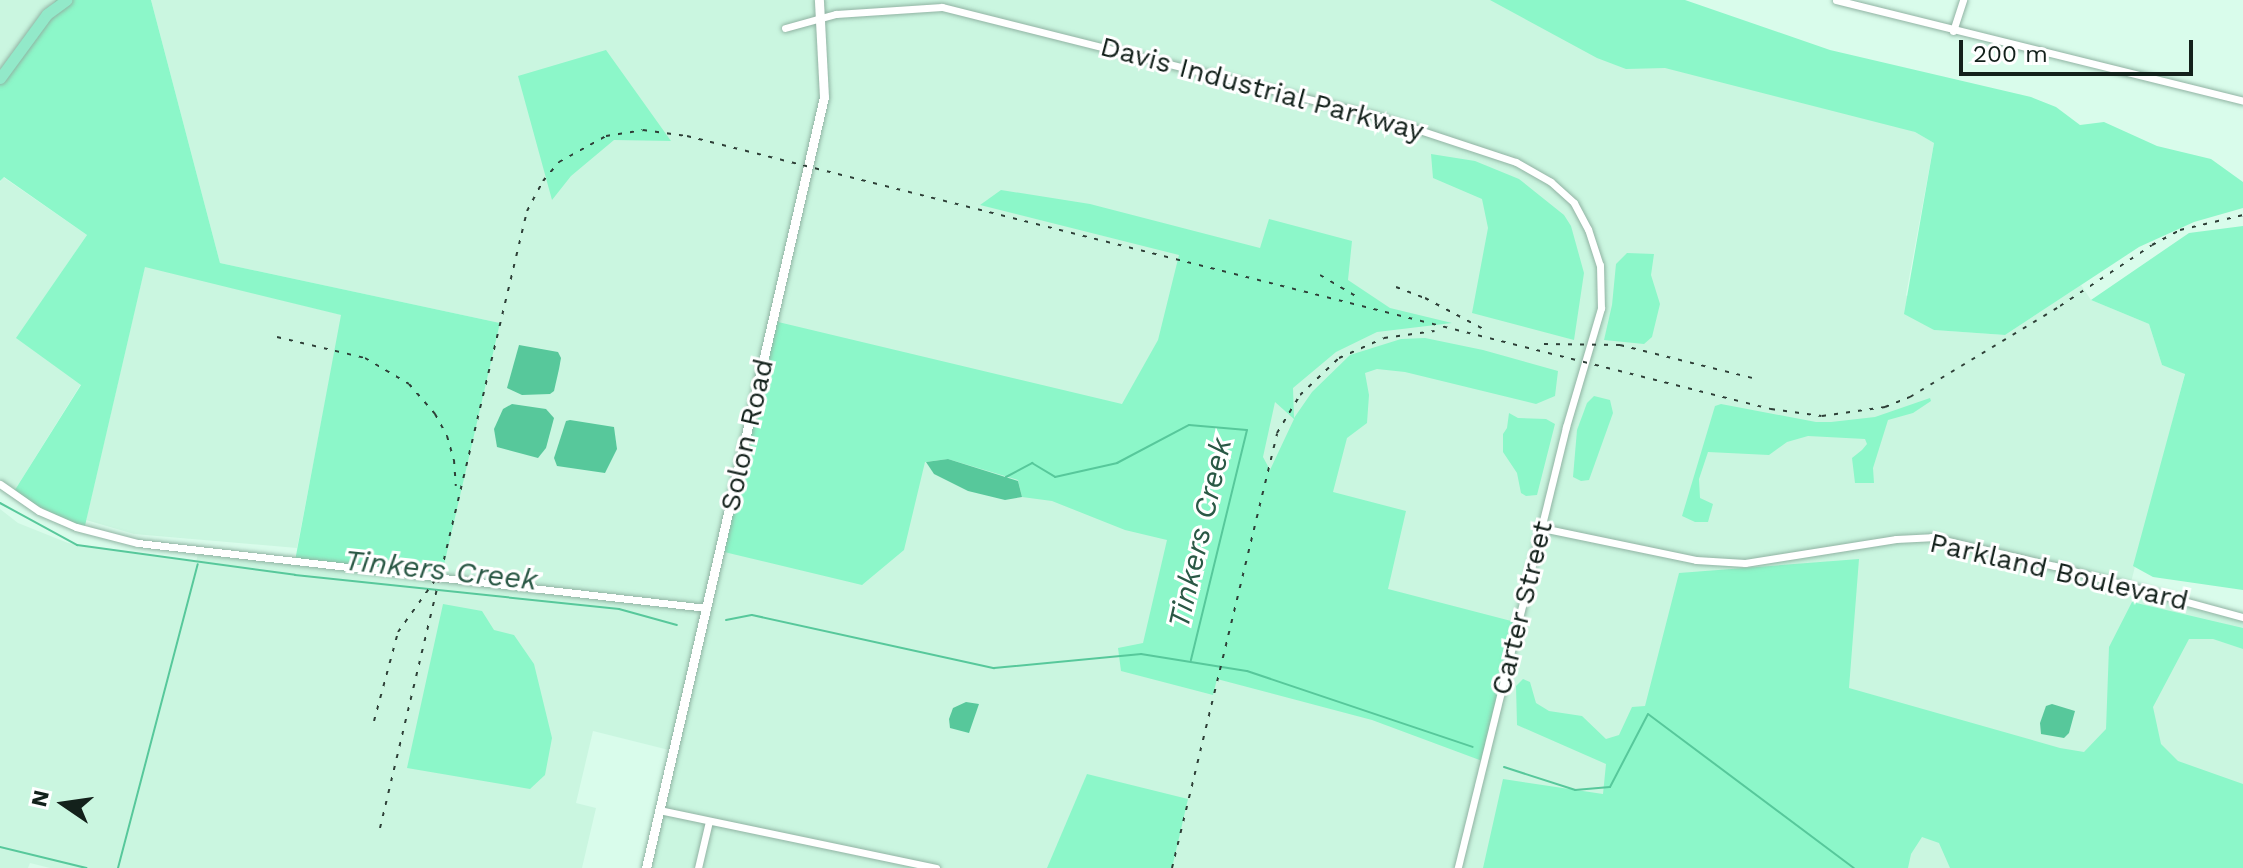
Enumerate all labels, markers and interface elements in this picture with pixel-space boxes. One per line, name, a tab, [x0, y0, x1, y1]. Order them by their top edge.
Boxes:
scale bar	[1963, 24, 2197, 74]
street label: Davis Industrial Parkway	[1096, 30, 1428, 148]
text: 200 m	[1973, 40, 2048, 68]
street label: Solon Road	[713, 356, 781, 514]
water label: Tinkers Creek	[1161, 434, 1239, 632]
street label: Carter Street	[1484, 517, 1560, 699]
street label: Parkland Boulevard	[1926, 526, 2192, 618]
water label: Tinkers Creek	[343, 542, 539, 598]
north arrow	[24, 764, 104, 844]
text: N	[26, 788, 54, 809]

